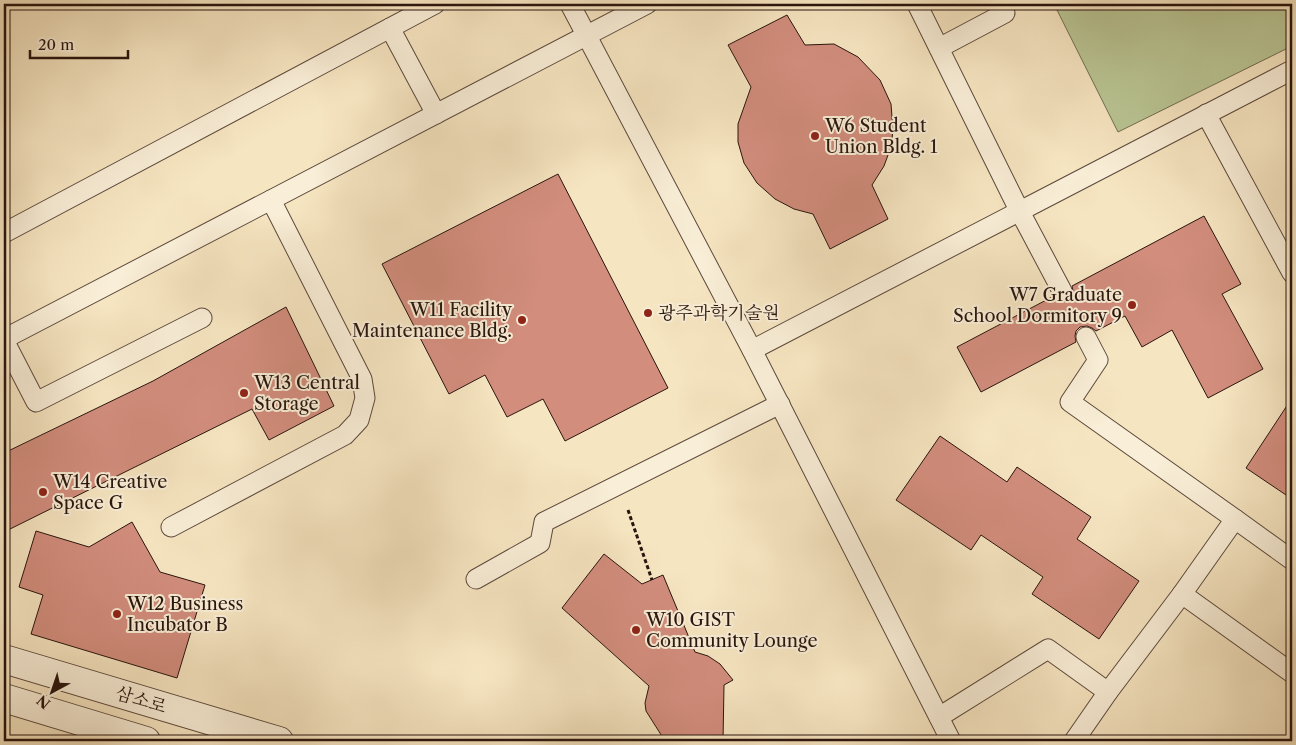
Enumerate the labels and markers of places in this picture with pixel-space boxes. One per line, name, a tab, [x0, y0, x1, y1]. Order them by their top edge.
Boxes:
place label: W6 Student Union Bldg. 1	[824, 115, 938, 158]
marker: W6 Student Union Bldg. 1	[809, 130, 821, 142]
place label: W7 Graduate School Dormitory 9	[953, 284, 1122, 327]
place label: W11 Facility Maintenance Bldg.	[352, 299, 513, 342]
marker: W7 Graduate School Dormitory 9	[1126, 299, 1138, 311]
place label: 광주과학기술원	[658, 302, 780, 324]
marker: 광주과학기술원	[642, 307, 654, 319]
marker: W11 Facility Maintenance Bldg.	[516, 314, 528, 326]
place label: W13 Central Storage	[253, 372, 360, 415]
marker: W13 Central Storage	[238, 387, 250, 399]
place label: W14 Creative Space G	[52, 471, 167, 514]
marker: W14 Creative Space G	[37, 486, 49, 498]
place label: W12 Business Incubator B	[126, 593, 243, 636]
marker: W12 Business Incubator B	[111, 608, 123, 620]
place label: W10 GIST Community Lounge	[645, 609, 818, 652]
marker: W10 GIST Community Lounge	[630, 624, 642, 636]

